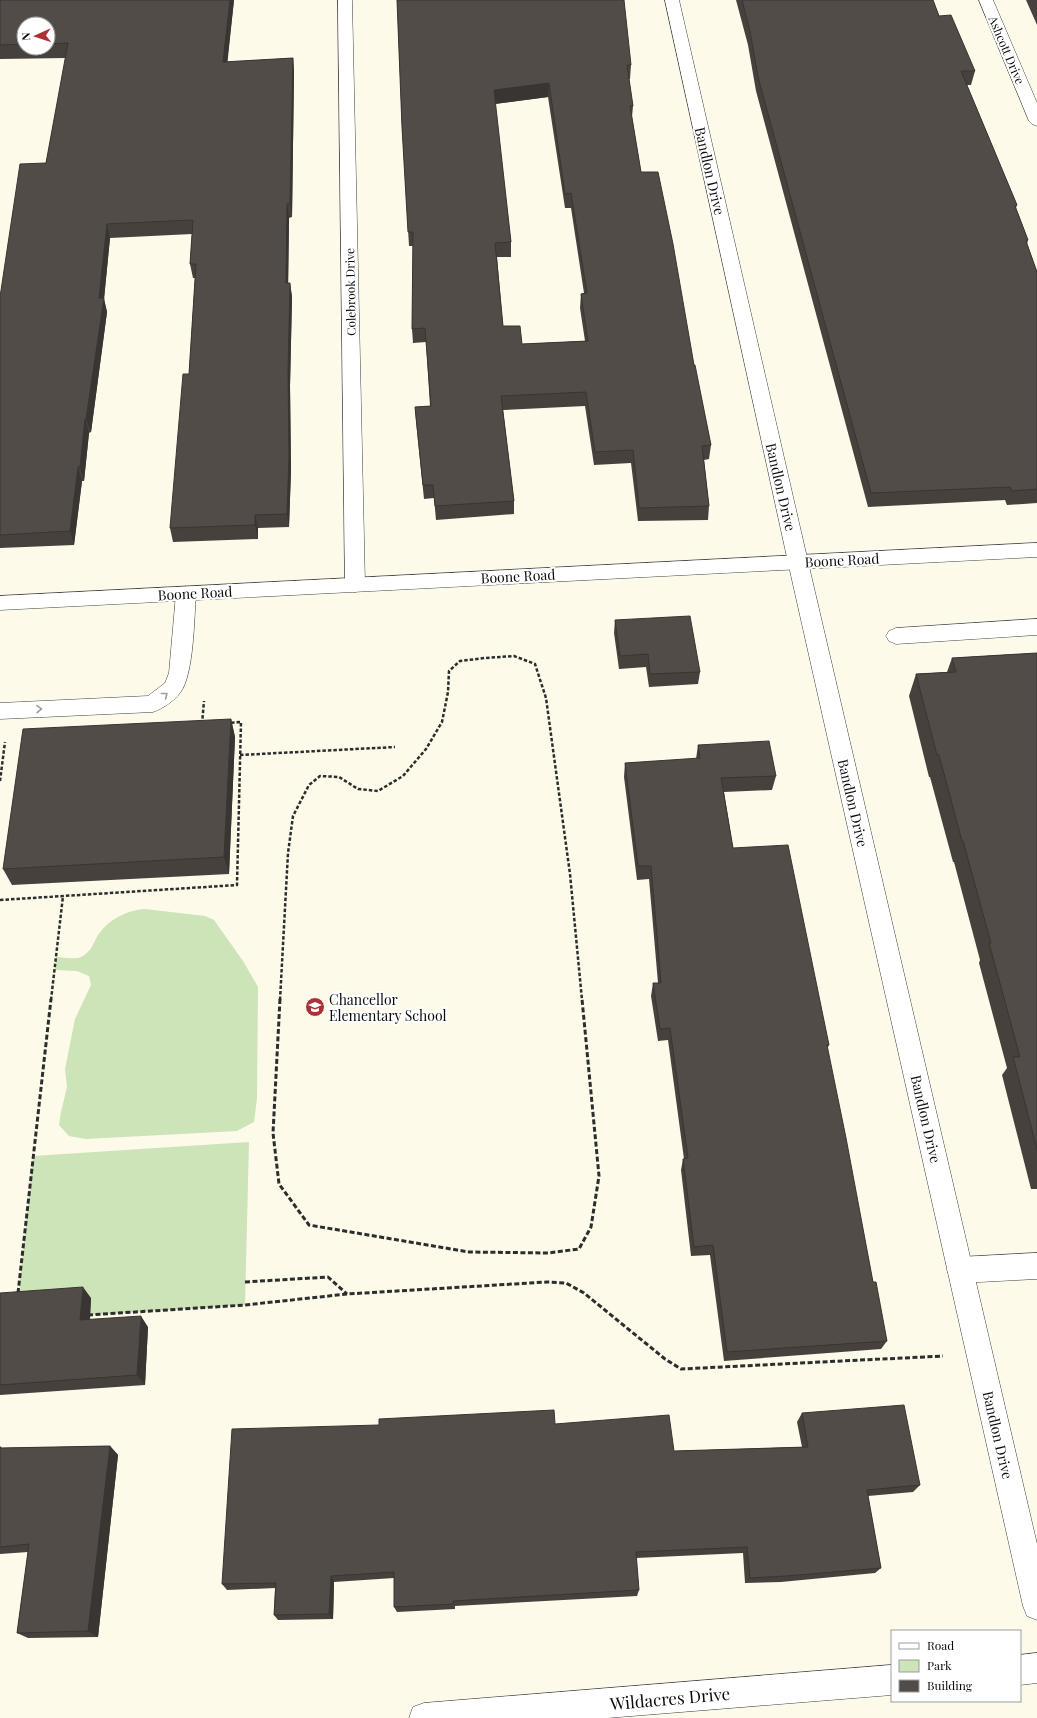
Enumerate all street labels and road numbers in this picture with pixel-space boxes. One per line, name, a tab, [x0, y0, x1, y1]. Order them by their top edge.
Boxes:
street label: Ashcott Drive	[985, 13, 1029, 87]
street label: Bandlon Drive	[691, 125, 729, 217]
street label: Colebrook Drive	[341, 248, 359, 336]
street label: Bandlon Drive	[762, 441, 800, 533]
street label: Boone Road	[804, 549, 880, 571]
street label: Boone Road	[480, 565, 556, 587]
street label: Boone Road	[157, 582, 233, 604]
street label: Bandlon Drive	[834, 757, 872, 849]
street label: Bandlon Drive	[907, 1073, 945, 1165]
street label: Bandlon Drive	[979, 1389, 1017, 1481]
street label: Wildacres Drive	[608, 1682, 731, 1714]

